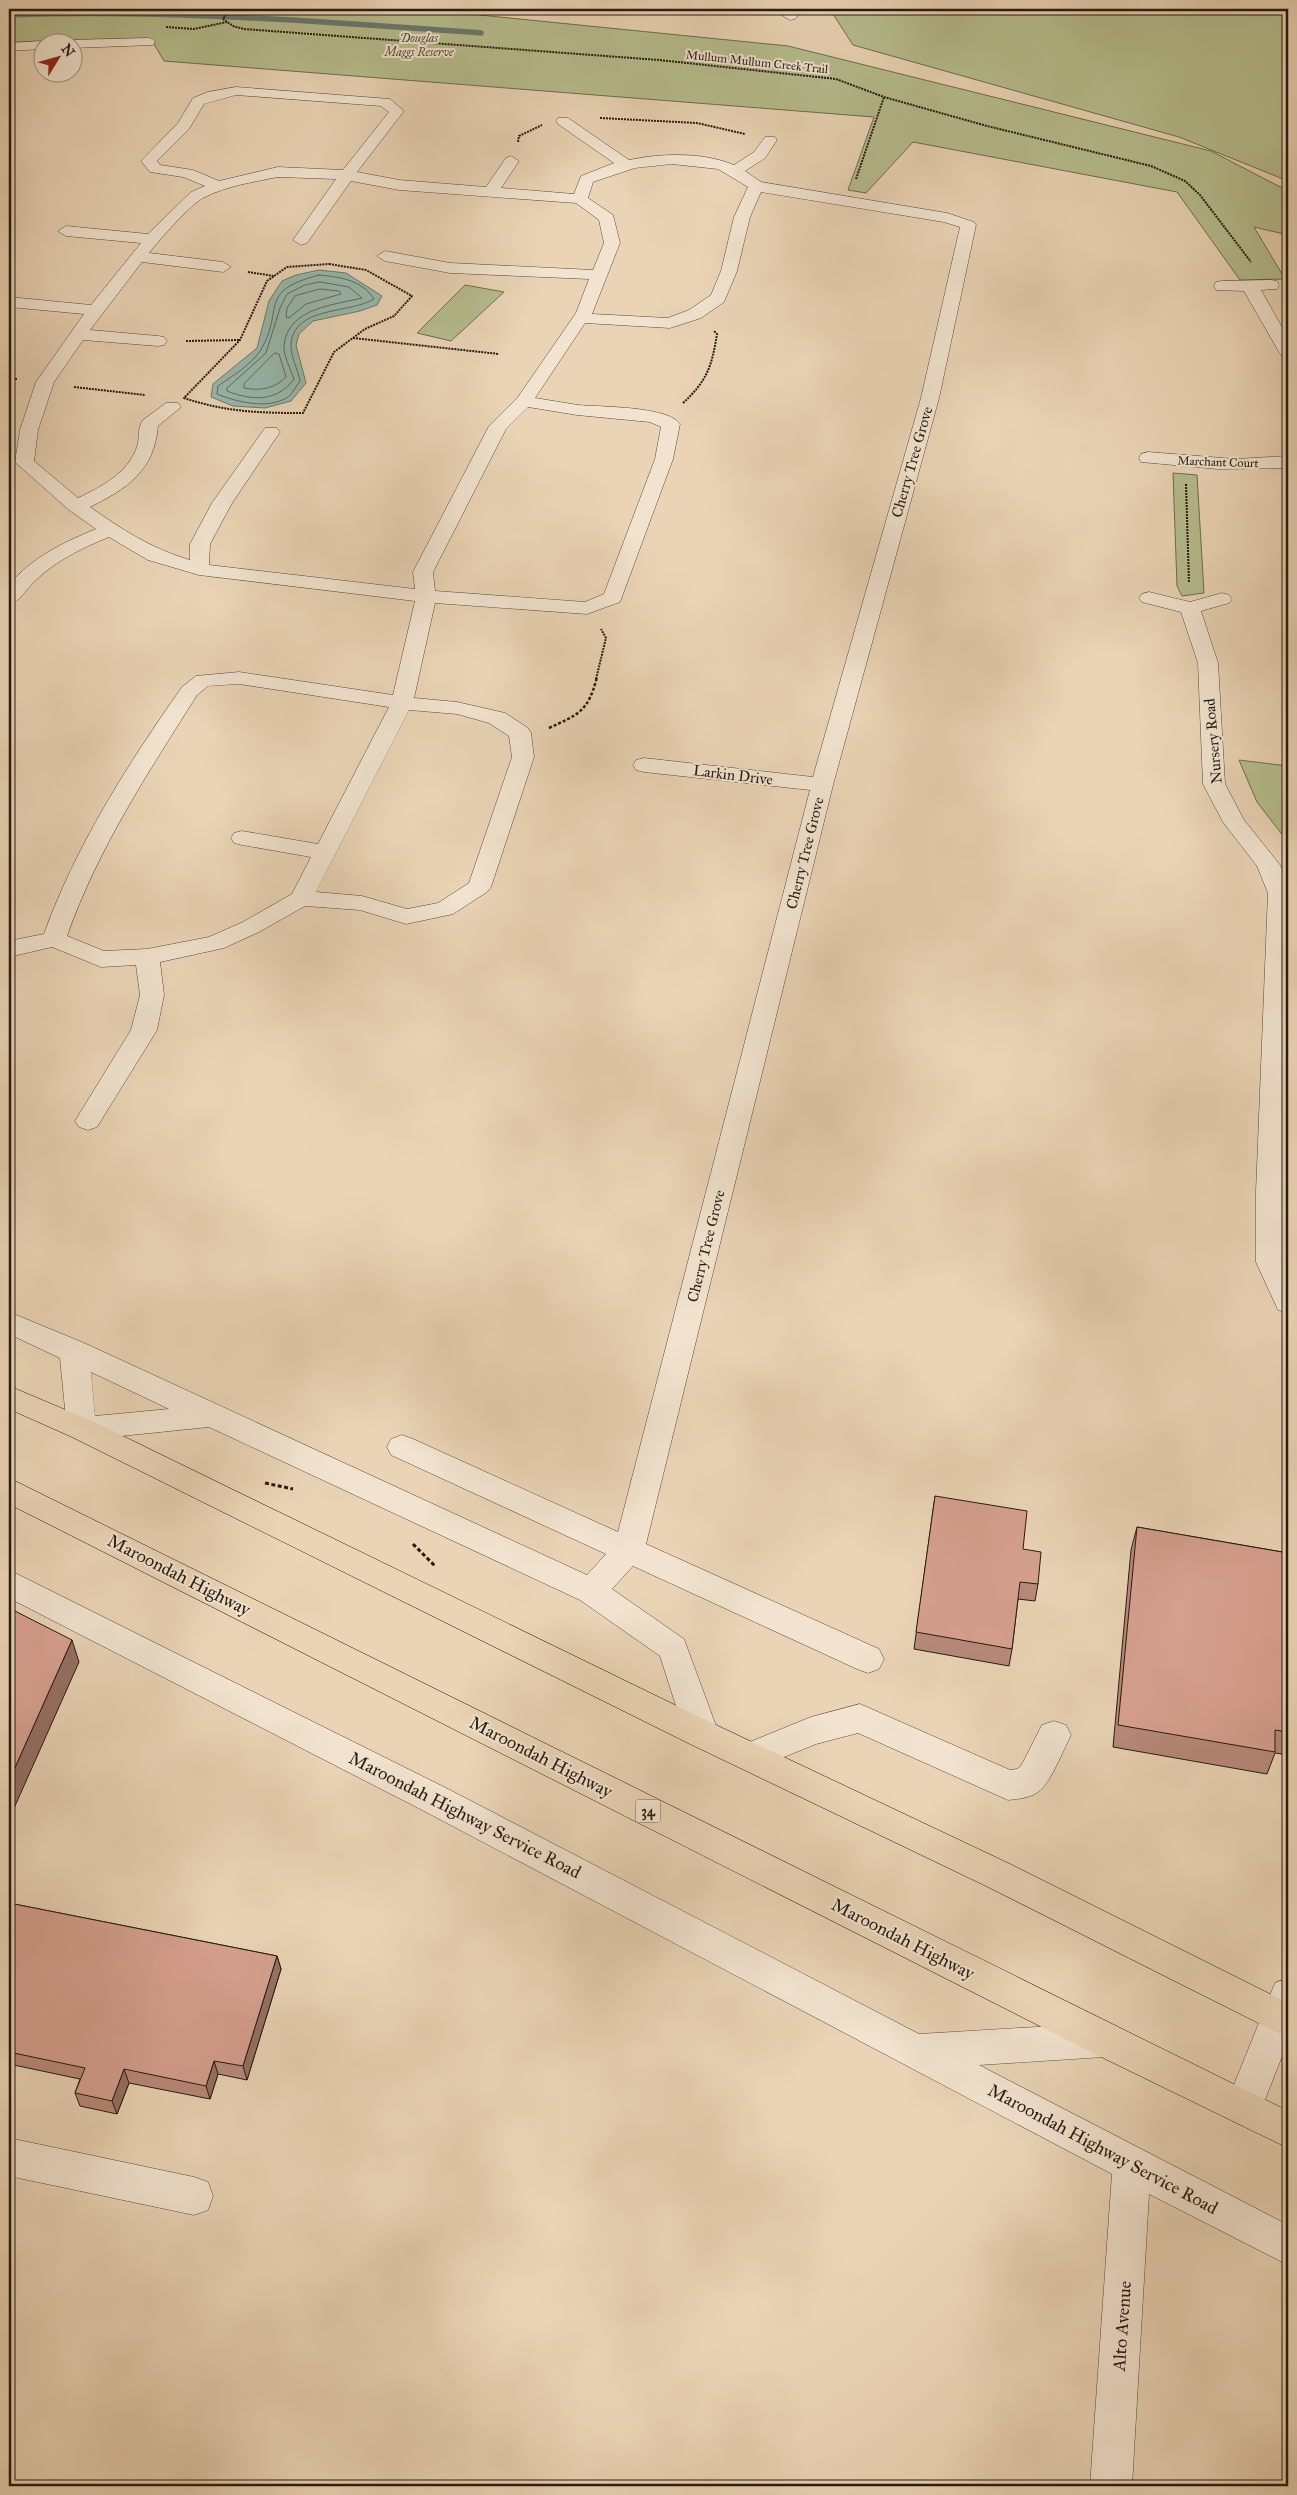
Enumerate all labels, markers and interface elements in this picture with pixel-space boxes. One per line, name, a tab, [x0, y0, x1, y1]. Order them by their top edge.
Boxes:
park label: Douglas Maggs Reserve	[384, 31, 454, 59]
north arrow	[32, 32, 82, 82]
text: N	[58, 41, 78, 60]
street label: Mullum Mullum Creek Trail	[685, 48, 830, 77]
street label: Cherry Tree Grove	[888, 404, 936, 520]
street label: Marchant Court	[1177, 454, 1260, 470]
street label: Nursery Road	[1200, 697, 1226, 784]
street label: Larkin Drive	[692, 761, 774, 789]
street label: Cherry Tree Grove	[782, 795, 828, 911]
street label: Cherry Tree Grove	[683, 1188, 729, 1304]
street label: Maroondah Highway	[103, 1529, 255, 1622]
street label: Maroondah Highway	[465, 1711, 617, 1804]
street label: Maroondah Highway Service Road	[345, 1747, 585, 1884]
road number: 34	[636, 1800, 660, 1822]
street label: Maroondah Highway	[827, 1893, 979, 1986]
street label: Maroondah Highway Service Road	[984, 2079, 1222, 2220]
street label: Alto Avenue	[1108, 2280, 1136, 2373]

